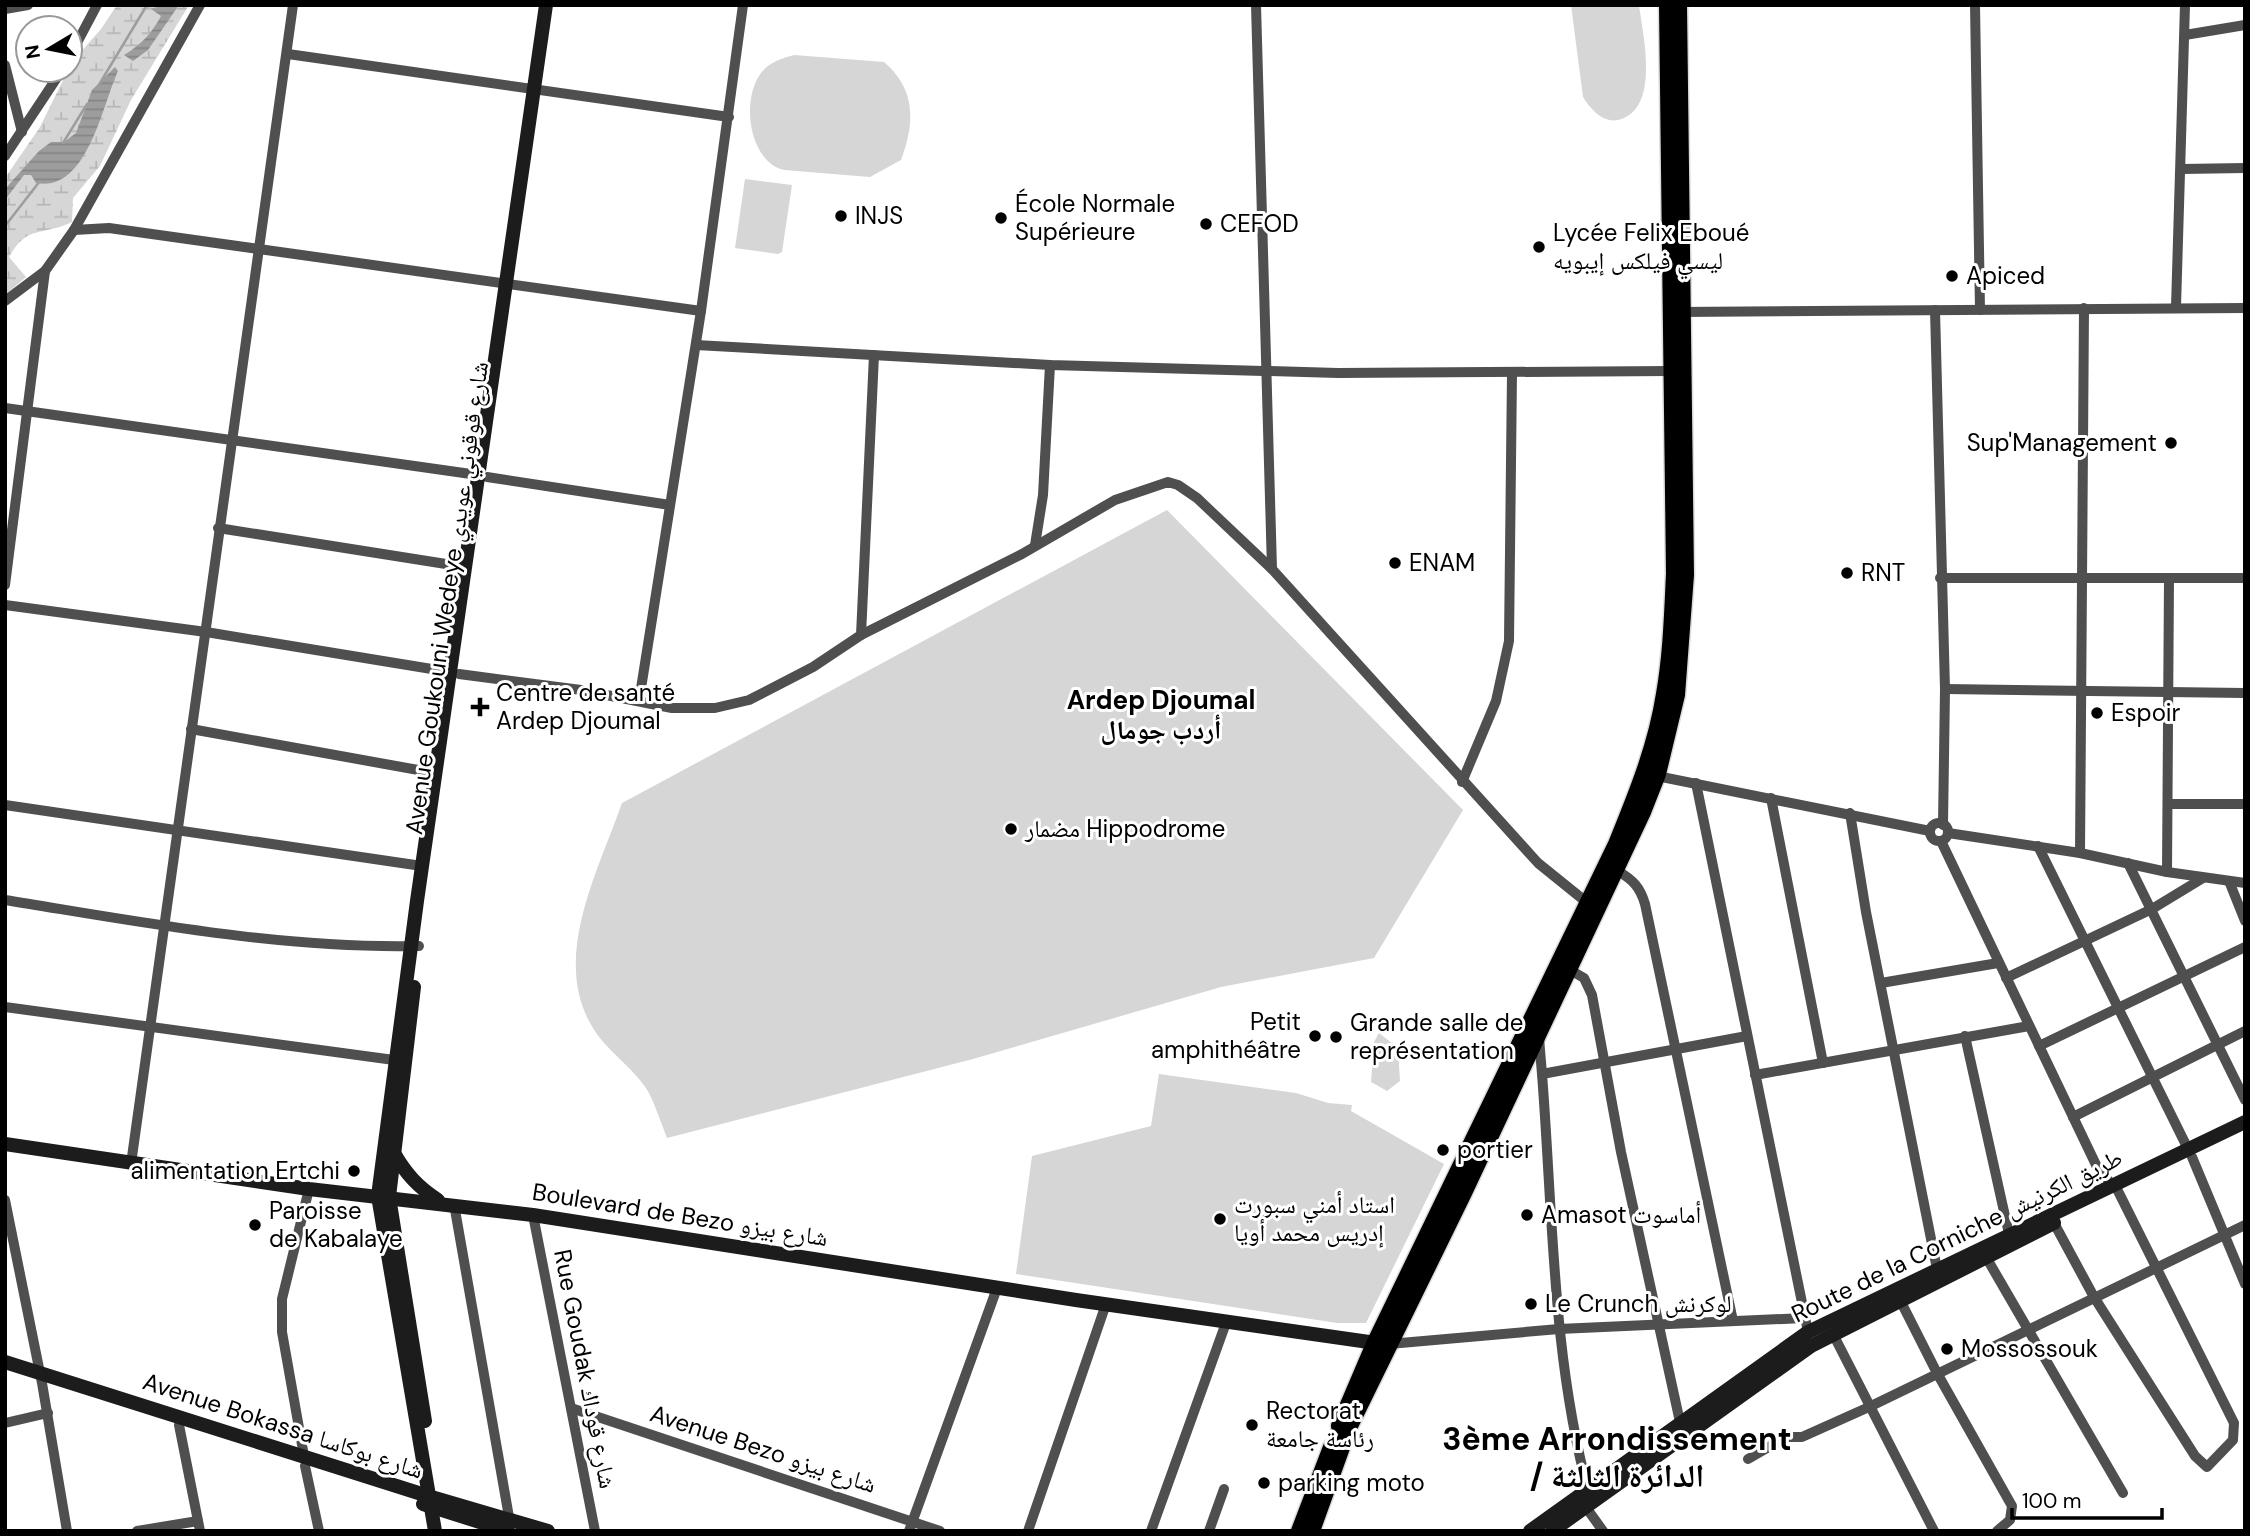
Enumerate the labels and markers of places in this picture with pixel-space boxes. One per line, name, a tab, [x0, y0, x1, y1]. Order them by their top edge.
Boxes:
place label: École Normale Supérieure	[1015, 188, 1175, 247]
place label: INJS	[855, 200, 903, 231]
marker: INJS	[833, 208, 849, 224]
place label: CEFOD	[1220, 208, 1299, 239]
marker: École Normale Supérieure	[993, 210, 1009, 226]
marker: CEFOD	[1198, 216, 1214, 232]
place label: Lycée Felix Eboué ليسي فيلكس إيبويه	[1553, 217, 1749, 280]
marker: Lycée Felix Eboué ليسي فيلكس إيبويه	[1531, 239, 1547, 255]
place label: Apiced	[1966, 260, 2045, 291]
marker: Apiced	[1944, 268, 1960, 284]
place label: Sup'Management	[1967, 427, 2157, 458]
marker: Sup'Management	[2163, 435, 2179, 451]
place label: ENAM	[1409, 547, 1475, 578]
marker: ENAM	[1387, 555, 1403, 571]
place label: RNT	[1861, 557, 1905, 588]
marker: RNT	[1839, 565, 1855, 581]
place label: Centre de santé Ardep Djoumal	[496, 677, 675, 736]
marker: Centre de santé Ardep Djoumal	[470, 697, 490, 717]
place label: Espoir	[2111, 697, 2181, 728]
marker: Espoir	[2089, 705, 2105, 721]
place label: مضمار Hippodrome	[1024, 813, 1225, 844]
marker: مضمار Hippodrome	[1003, 821, 1019, 837]
place label: Petit amphithéâtre	[1151, 1006, 1301, 1065]
place label: Grande salle de représentation	[1350, 1007, 1523, 1066]
marker: Petit amphithéâtre	[1307, 1028, 1323, 1044]
marker: Grande salle de représentation	[1328, 1029, 1344, 1045]
place label: portier	[1457, 1134, 1533, 1165]
marker: portier	[1435, 1142, 1451, 1158]
place label: alimentation Ertchi	[131, 1155, 340, 1186]
marker: alimentation Ertchi	[346, 1163, 362, 1179]
place label: استاد أمني سبورت إدريس محمد أويا	[1234, 1189, 1395, 1248]
place label: Paroisse de Kabalaye	[269, 1195, 403, 1254]
place label: Amasot أماسوت	[1541, 1199, 1701, 1230]
marker: Amasot أماسوت	[1519, 1207, 1535, 1223]
marker: استاد أمني سبورت إدريس محمد أويا	[1212, 1211, 1228, 1227]
marker: Paroisse de Kabalaye	[247, 1217, 263, 1233]
place label: Le Crunch لوكرنش	[1545, 1288, 1732, 1319]
marker: Le Crunch لوكرنش	[1523, 1296, 1539, 1312]
place label: Mossossouk	[1961, 1333, 2098, 1364]
marker: Mossossouk	[1939, 1341, 1955, 1357]
place label: Rectorat رئاسة جامعة	[1266, 1395, 1374, 1454]
marker: Rectorat رئاسة جامعة	[1244, 1417, 1260, 1433]
place label: parking moto	[1278, 1467, 1425, 1498]
marker: parking moto	[1256, 1475, 1272, 1491]

